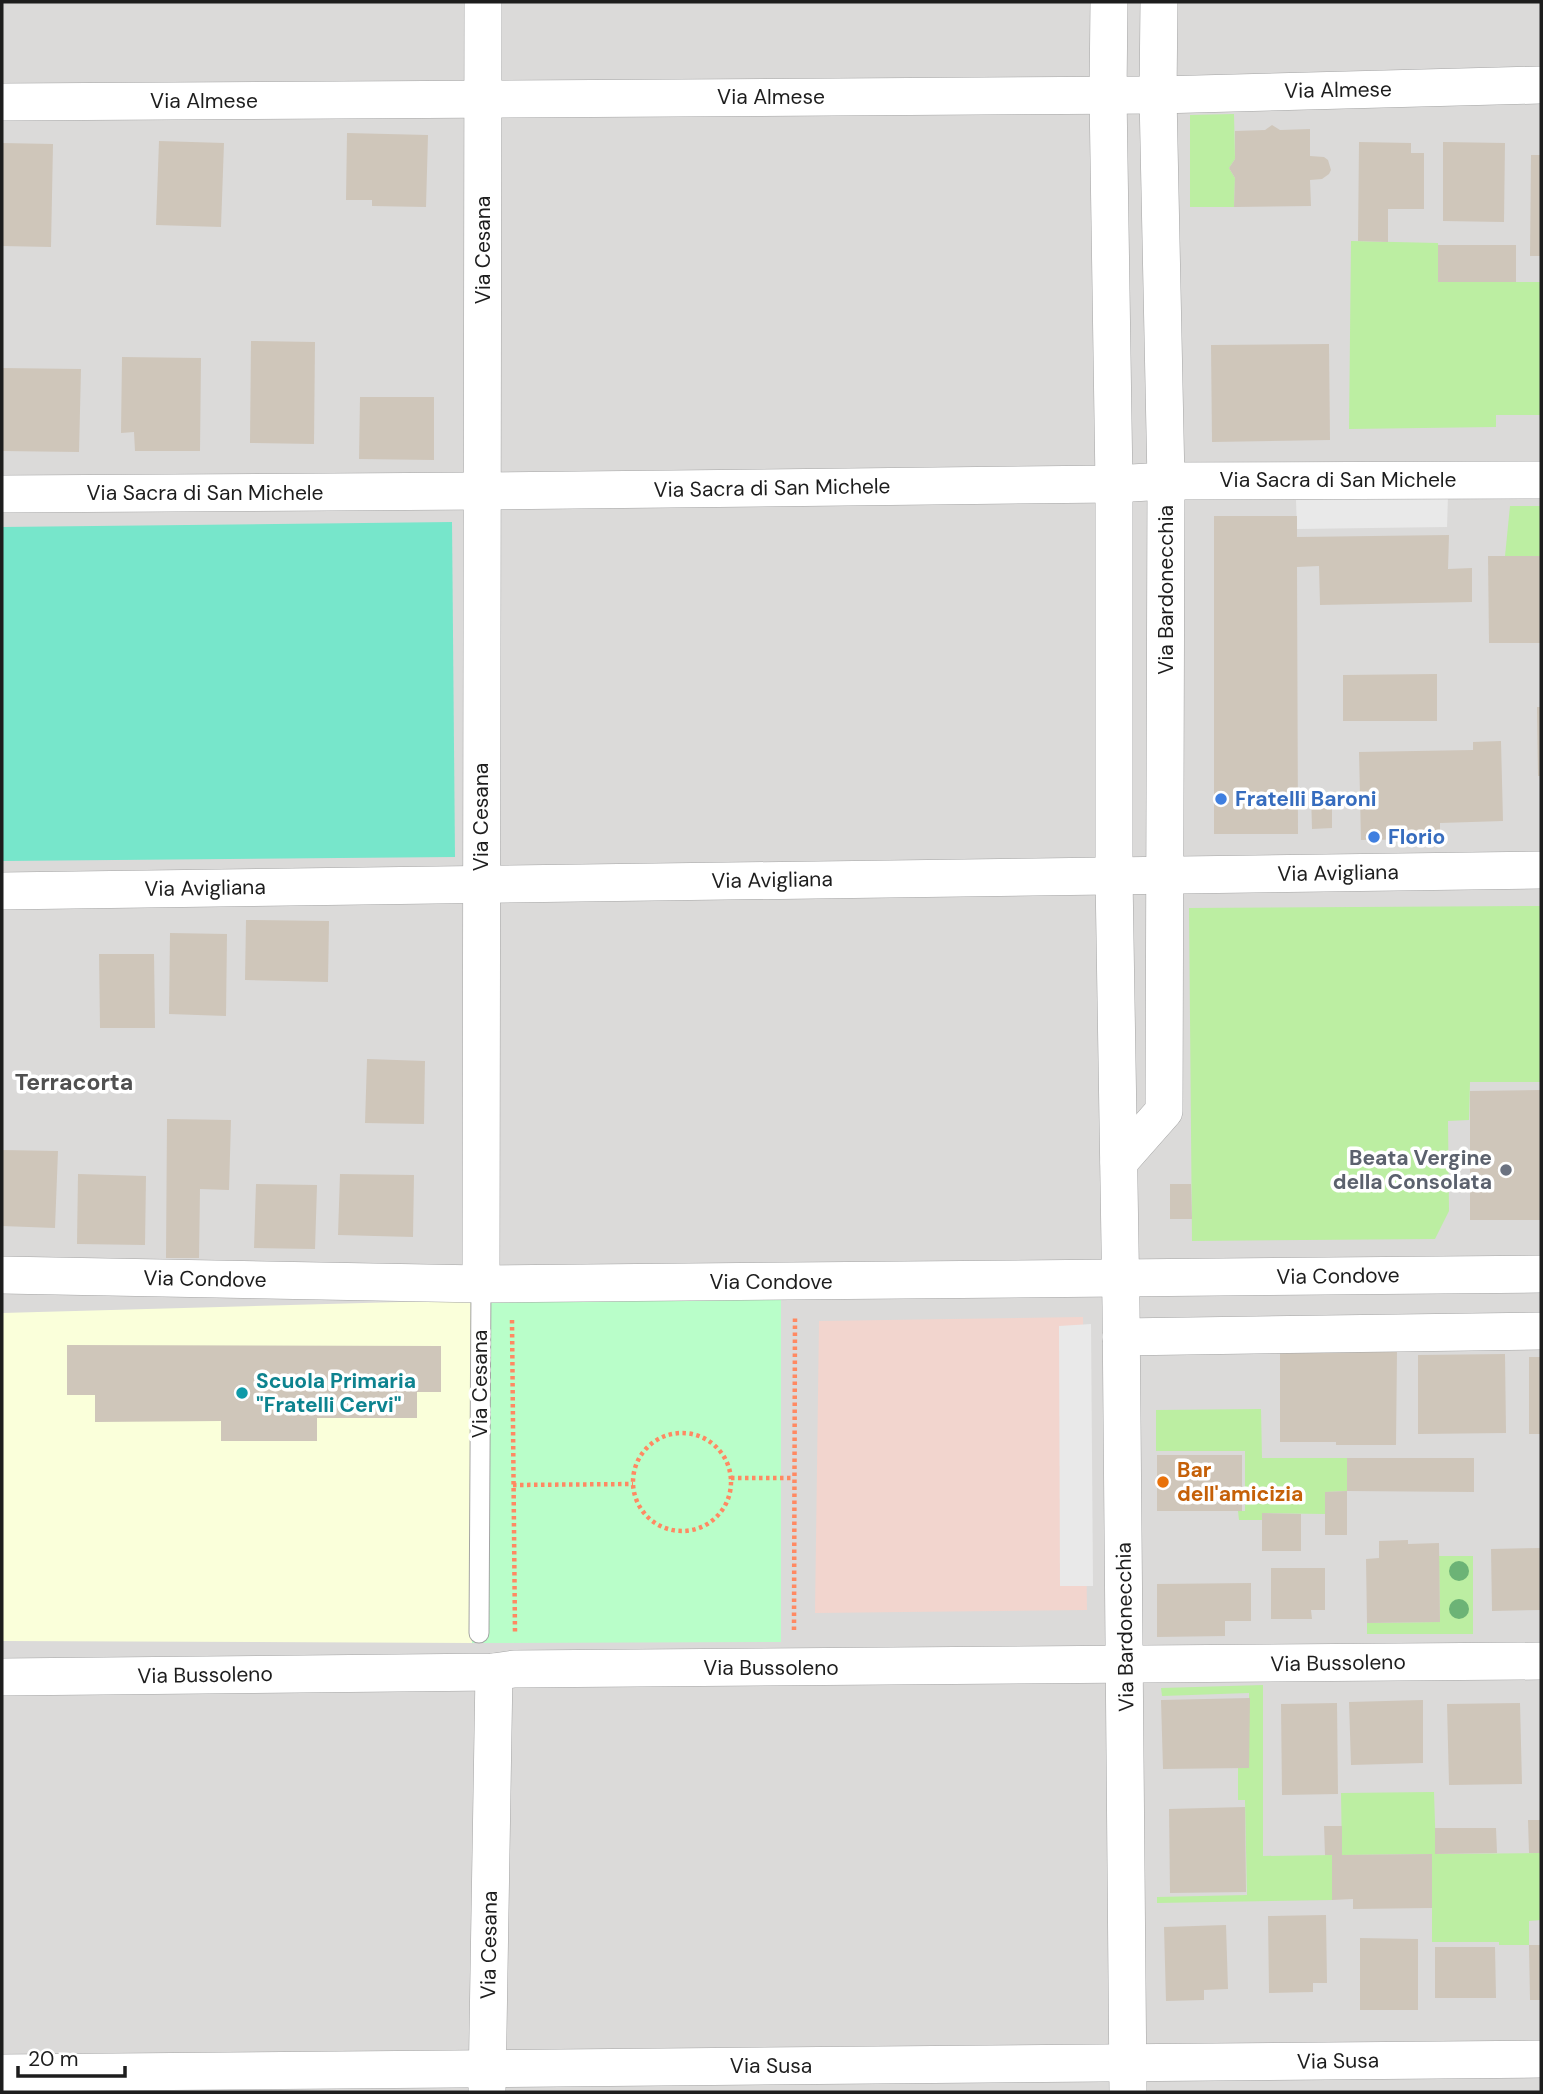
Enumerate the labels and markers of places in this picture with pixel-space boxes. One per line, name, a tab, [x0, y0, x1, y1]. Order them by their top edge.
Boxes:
place label: Fratelli Baroni	[1235, 785, 1376, 813]
marker: Fratelli Baroni	[1213, 791, 1229, 807]
place label: Florio	[1388, 823, 1445, 851]
marker: Florio	[1366, 829, 1382, 845]
place label: Beata Vergine della Consolata	[1333, 1144, 1492, 1196]
marker: Beata Vergine della Consolata	[1498, 1162, 1514, 1178]
place label: Scuola Primaria "Fratelli Cervi"	[256, 1367, 416, 1419]
marker: Scuola Primaria "Fratelli Cervi"	[234, 1385, 250, 1401]
place label: Bar dell'amicizia	[1177, 1456, 1303, 1508]
marker: Bar dell'amicizia	[1155, 1474, 1171, 1490]

